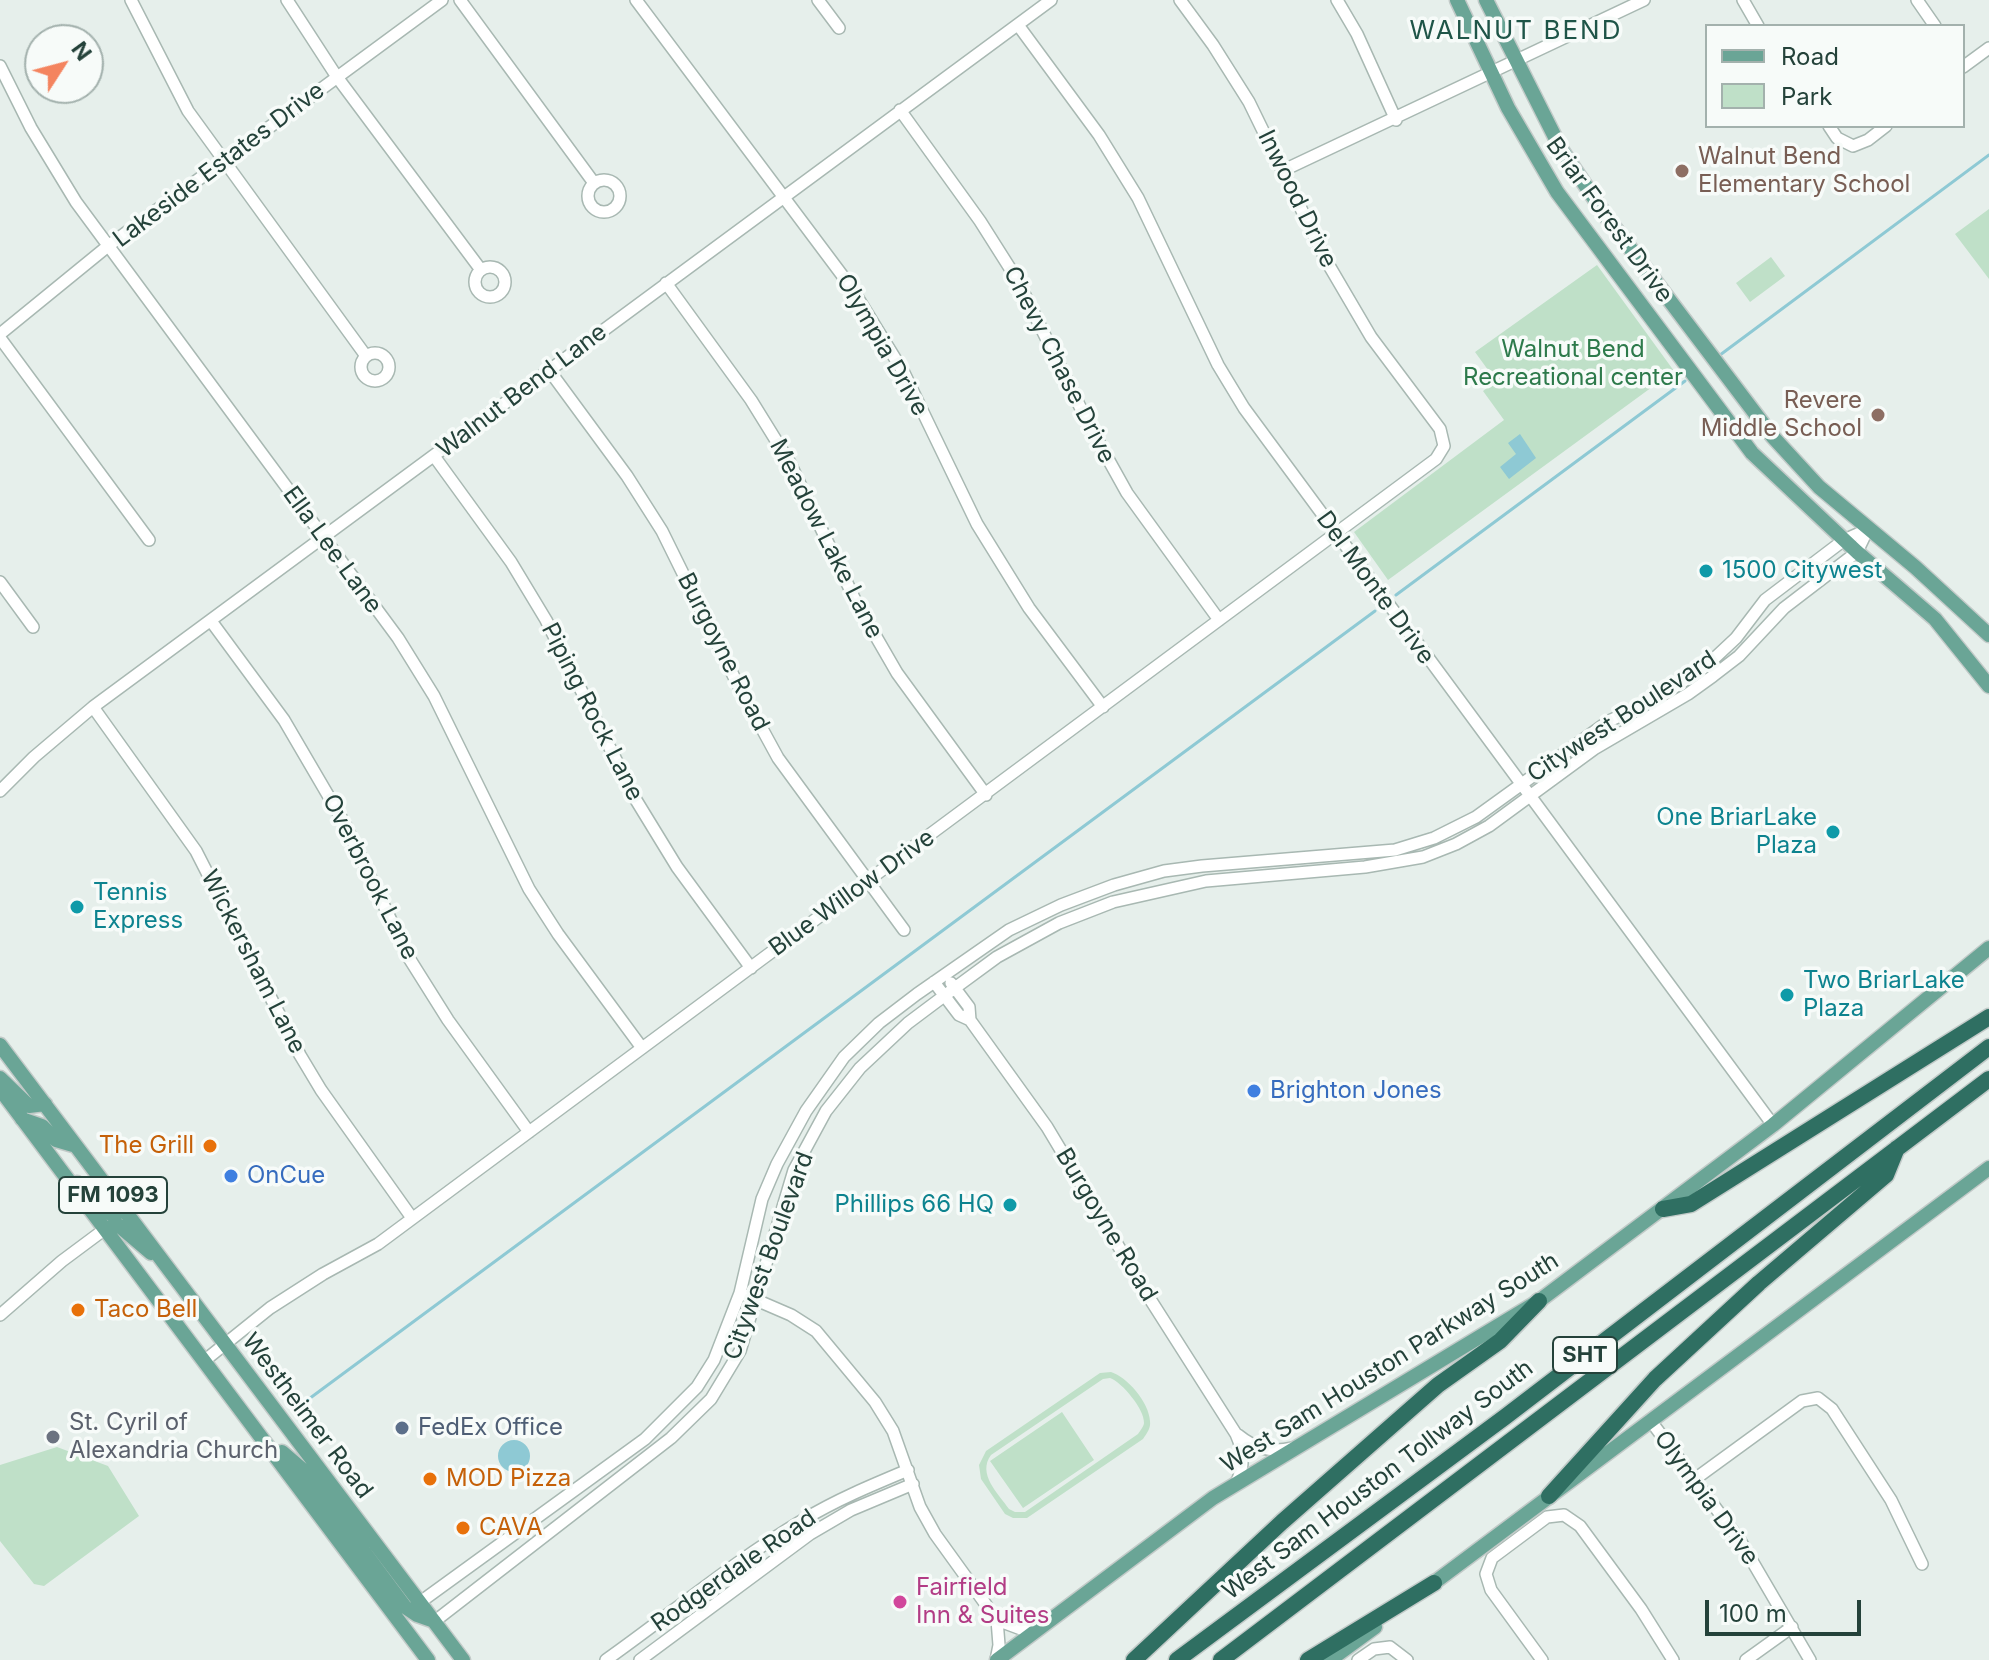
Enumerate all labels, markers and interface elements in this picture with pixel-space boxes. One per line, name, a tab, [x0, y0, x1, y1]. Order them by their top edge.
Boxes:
district label: WALNUT BEND	[1410, 15, 1622, 47]
north arrow	[24, 24, 104, 104]
legend	[1705, 24, 1965, 128]
text: N	[66, 37, 97, 65]
text: Road	[1781, 42, 1839, 71]
street label: Lakeside Estates Drive	[108, 76, 330, 254]
text: Park	[1781, 82, 1832, 111]
street label: Inwood Drive	[1251, 125, 1343, 273]
street label: Briar Forest Drive	[1539, 132, 1679, 308]
place label: Walnut Bend Elementary School	[1698, 143, 1910, 199]
marker: Walnut Bend Elementary School	[1673, 162, 1691, 180]
street label: Chevy Chase Drive	[997, 262, 1121, 468]
street label: Olympia Drive	[830, 269, 934, 421]
street label: Walnut Bend Lane	[431, 318, 613, 464]
park label: Walnut Bend Recreational center	[1463, 336, 1683, 392]
place label: Revere Middle School	[1701, 387, 1862, 443]
marker: Revere Middle School	[1869, 406, 1887, 424]
street label: Meadow Lake Lane	[763, 434, 889, 644]
street label: Ella Lee Lane	[276, 481, 388, 619]
street label: Del Monte Drive	[1310, 506, 1440, 670]
place label: 1500 Citywest	[1722, 557, 1882, 585]
marker: 1500 Citywest	[1697, 562, 1715, 580]
street label: Burgoyne Road	[671, 568, 775, 736]
street label: Piping Rock Lane	[535, 618, 649, 806]
street label: Citywest Boulevard	[1522, 645, 1722, 789]
street label: Overbrook Lane	[316, 789, 424, 965]
place label: One BriarLake Plaza	[1656, 804, 1817, 860]
street label: Blue Willow Drive	[764, 823, 940, 963]
marker: One BriarLake Plaza	[1824, 823, 1842, 841]
street label: Wickersham Lane	[194, 865, 312, 1059]
place label: Tennis Express	[93, 879, 183, 935]
marker: Tennis Express	[68, 898, 86, 916]
place label: Two BriarLake Plaza	[1803, 967, 1965, 1023]
marker: Two BriarLake Plaza	[1778, 986, 1796, 1004]
place label: Brighton Jones	[1270, 1077, 1442, 1105]
marker: Brighton Jones	[1245, 1082, 1263, 1100]
place label: The Grill	[99, 1132, 194, 1160]
marker: The Grill	[201, 1137, 219, 1155]
street label: Burgoyne Road	[1049, 1143, 1163, 1307]
street label: Citywest Boulevard	[718, 1148, 820, 1364]
place label: OnCue	[247, 1162, 325, 1190]
marker: OnCue	[222, 1167, 240, 1185]
road number: FM 1093	[59, 1177, 167, 1213]
place label: Phillips 66 HQ	[834, 1191, 994, 1219]
marker: Phillips 66 HQ	[1001, 1196, 1019, 1214]
street label: West Sam Houston Parkway South	[1216, 1247, 1564, 1479]
place label: Taco Bell	[94, 1296, 197, 1324]
marker: Taco Bell	[69, 1301, 87, 1319]
street label: Westheimer Road	[235, 1328, 379, 1504]
road number: SHT	[1553, 1337, 1617, 1373]
street label: West Sam Houston Tollway South	[1217, 1354, 1539, 1606]
place label: St. Cyril of Alexandria Church	[69, 1409, 278, 1465]
place label: FedEx Office	[418, 1414, 563, 1442]
marker: FedEx Office	[393, 1419, 411, 1437]
street label: Olympia Drive	[1648, 1425, 1764, 1571]
marker: St. Cyril of Alexandria Church	[44, 1428, 62, 1446]
place label: MOD Pizza	[446, 1465, 571, 1493]
marker: MOD Pizza	[421, 1470, 439, 1488]
street label: Rodgerdale Road	[646, 1504, 822, 1638]
place label: CAVA	[479, 1514, 542, 1542]
marker: CAVA	[454, 1519, 472, 1537]
place label: Fairfield Inn & Suites	[916, 1574, 1049, 1630]
scale bar	[1709, 1584, 1865, 1634]
marker: Fairfield Inn & Suites	[891, 1593, 909, 1611]
text: 100 m	[1719, 1599, 1787, 1628]

